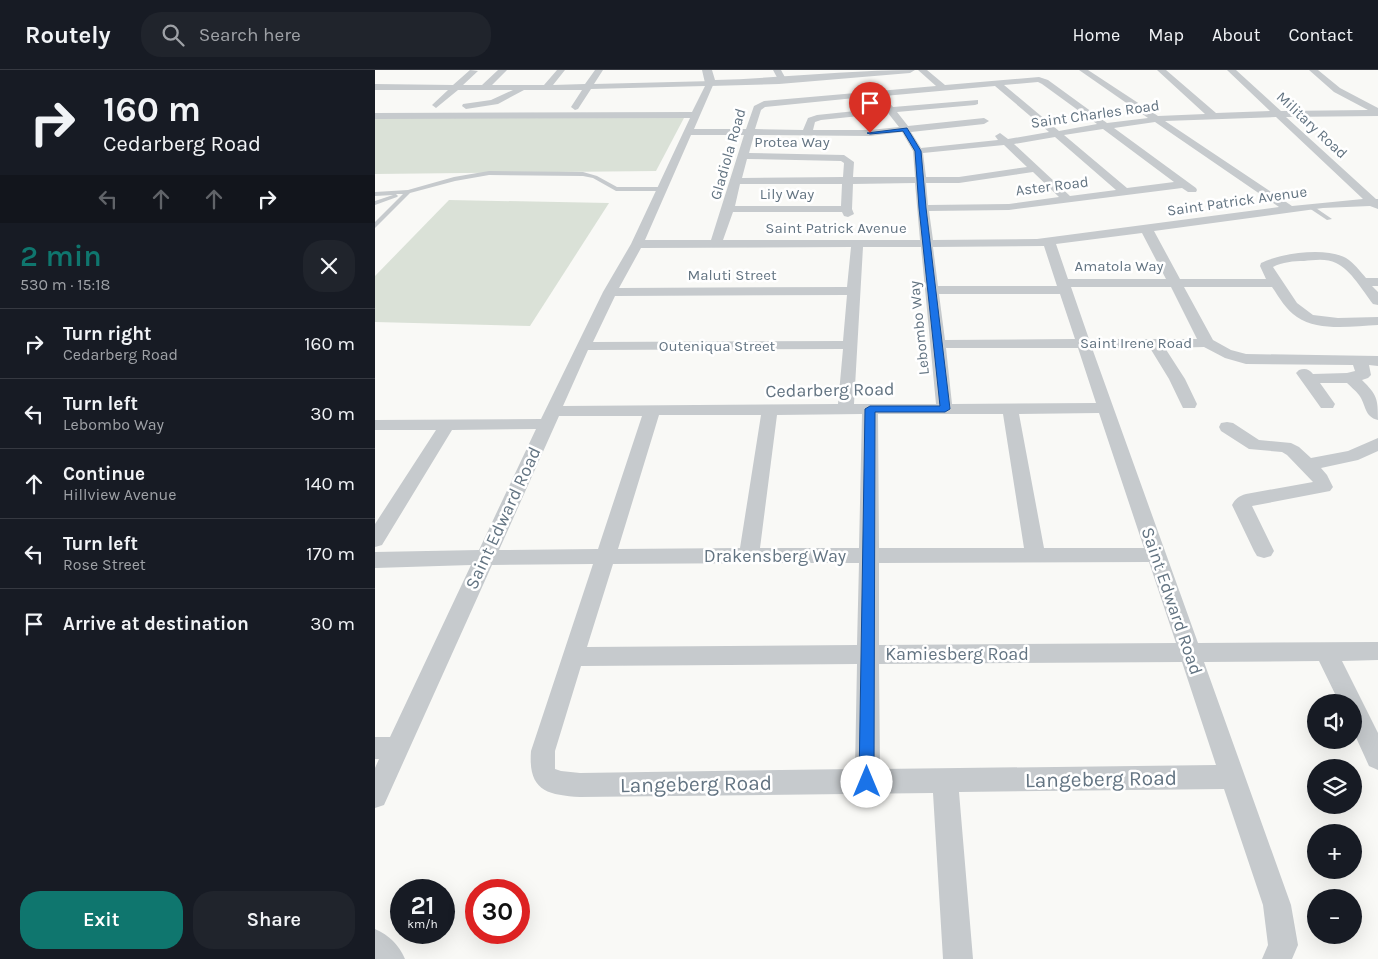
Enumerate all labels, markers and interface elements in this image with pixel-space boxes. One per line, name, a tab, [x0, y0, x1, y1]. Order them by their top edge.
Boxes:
search box	[141, 12, 491, 57]
text: Routely	[25, 21, 111, 49]
icon: search	[159, 21, 187, 49]
text: Search here	[199, 24, 301, 46]
text: Home	[1072, 24, 1120, 46]
text: Map	[1148, 24, 1184, 46]
text: About	[1212, 24, 1261, 46]
text: Contact	[1289, 24, 1353, 46]
pin	[849, 82, 891, 133]
street label: Military Road	[1273, 88, 1351, 162]
text: 160 m	[103, 89, 201, 130]
icon: arrive	[856, 89, 884, 117]
icon: right	[20, 90, 85, 155]
street label: Saint Charles Road	[1029, 96, 1161, 132]
street label: Gladiola Road	[706, 106, 750, 202]
text: Cedarberg Road	[103, 131, 261, 157]
street label: Protea Way	[754, 133, 830, 151]
street label: Aster Road	[1014, 173, 1090, 199]
street label: Saint Patrick Avenue	[1166, 182, 1308, 220]
icon: left	[94, 185, 122, 213]
icon: ahead	[147, 185, 175, 213]
icon: ahead	[200, 185, 228, 213]
icon: right	[253, 185, 281, 213]
street label: Lily Way	[760, 185, 814, 203]
street label: Saint Patrick Avenue	[765, 219, 907, 237]
text: 2 min	[20, 238, 102, 274]
button: close	[303, 240, 355, 292]
street label: Amatola Way	[1075, 257, 1163, 275]
street label: Maluti Street	[687, 266, 777, 284]
text: 530 m · 15:18	[20, 275, 110, 294]
street label: Lebombo Way	[905, 280, 933, 376]
text: Turn right	[63, 323, 152, 345]
icon: right	[20, 330, 48, 358]
text: 160 m	[304, 333, 355, 355]
street label: Saint Irene Road	[1080, 334, 1192, 352]
street label: Outeniqua Street	[659, 337, 776, 355]
text: Cedarberg Road	[63, 345, 178, 364]
street label: Cedarberg Road	[765, 378, 895, 402]
text: Turn left	[63, 393, 138, 415]
icon: left	[20, 400, 48, 428]
text: 30 m	[310, 403, 355, 425]
text: Lebombo Way	[63, 415, 164, 434]
street label: Saint Edward Road	[460, 443, 546, 593]
text: Continue	[63, 463, 145, 485]
icon: ahead	[20, 470, 48, 498]
text: 140 m	[305, 473, 355, 495]
text: Hillview Avenue	[63, 485, 177, 504]
street label: Saint Edward Road	[1136, 524, 1208, 678]
text: Turn left	[63, 533, 138, 555]
icon: left	[20, 540, 48, 568]
text: 170 m	[306, 543, 355, 565]
street label: Drakensberg Way	[704, 545, 847, 567]
text: Rose Street	[63, 555, 146, 574]
icon: arrive	[20, 610, 48, 638]
text: Arrive at destination	[63, 613, 249, 635]
text: 30 m	[310, 613, 355, 635]
street label: Kamiesberg Road	[885, 643, 1029, 665]
map controls	[1307, 694, 1362, 944]
button: sound	[1307, 694, 1362, 749]
position arrow	[840, 755, 892, 807]
button: layers	[1307, 759, 1362, 814]
street label: Langeberg Road	[1025, 766, 1177, 792]
street label: Langeberg Road	[620, 771, 772, 797]
button: +	[1307, 824, 1362, 879]
speed limit sign: 30	[465, 879, 530, 944]
button: −	[1307, 889, 1362, 944]
button: Exit	[20, 891, 183, 949]
button: Share	[193, 891, 355, 949]
text: 21	[410, 891, 435, 920]
text: km/h	[407, 917, 438, 931]

